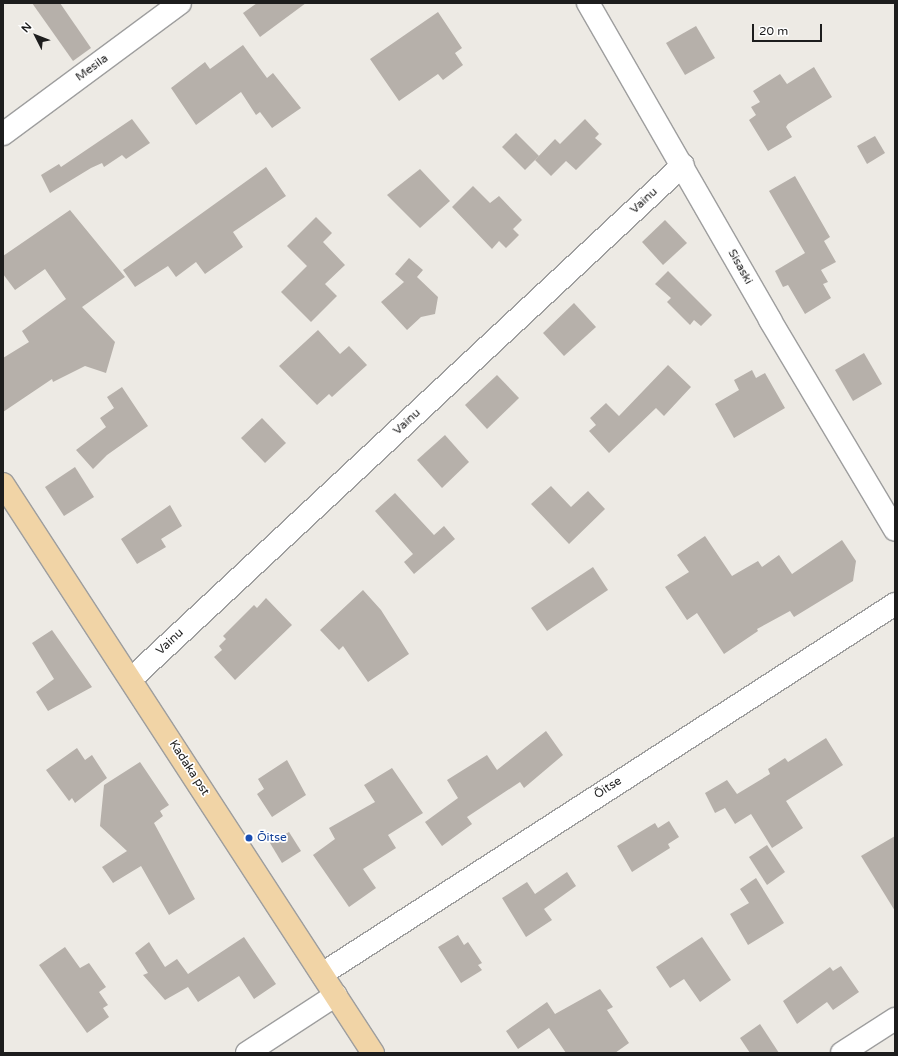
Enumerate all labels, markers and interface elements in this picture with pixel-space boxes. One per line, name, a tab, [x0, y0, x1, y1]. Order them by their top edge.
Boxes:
north arrow	[16, 16, 56, 56]
scale bar	[754, 16, 824, 42]
text: N	[19, 20, 34, 35]
text: 20 m	[759, 24, 788, 38]
street label: Mesila	[73, 51, 111, 85]
street label: Vainu	[627, 185, 661, 217]
street label: Sisaski	[724, 247, 756, 287]
street label: Vainu	[390, 406, 424, 438]
street label: Vainu	[153, 626, 187, 658]
street label: Kadaka pst	[166, 738, 212, 798]
street label: Õitse	[592, 774, 624, 802]
place label: Õitse	[257, 831, 287, 845]
marker: Õitse	[244, 833, 254, 843]

